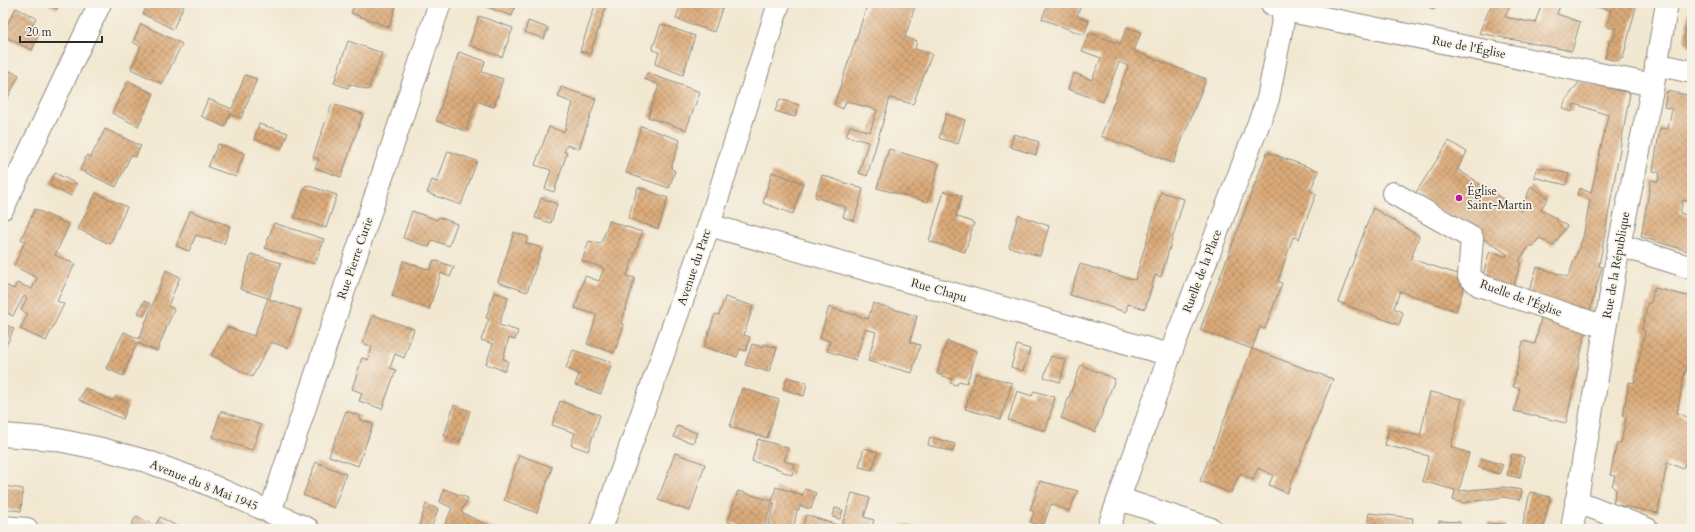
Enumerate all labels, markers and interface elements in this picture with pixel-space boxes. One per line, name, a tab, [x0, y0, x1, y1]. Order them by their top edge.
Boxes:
scale bar	[20, 18, 102, 44]
text: 20 m	[26, 24, 53, 40]
street label: Rue de l'Église	[1431, 31, 1507, 62]
place label: Église Saint-Martin	[1467, 182, 1533, 213]
marker: Église Saint-Martin	[1454, 193, 1464, 203]
street label: Rue de la République	[1599, 210, 1633, 320]
street label: Rue Pierre Curie	[333, 215, 377, 301]
street label: Avenue du Parc	[673, 226, 715, 308]
street label: Ruelle de la Place	[1179, 227, 1225, 315]
street label: Rue Chapu	[909, 274, 969, 306]
street label: Ruelle de l'Église	[1478, 275, 1564, 320]
street label: Avenue du 8 Mai 1945	[148, 456, 260, 514]

